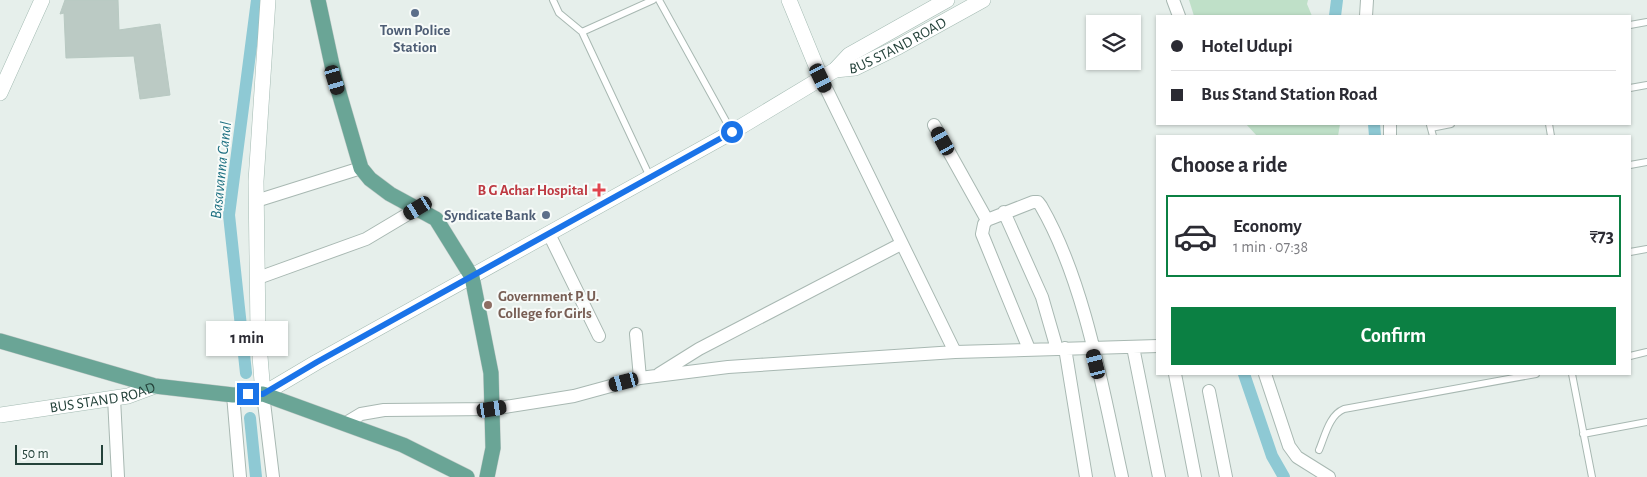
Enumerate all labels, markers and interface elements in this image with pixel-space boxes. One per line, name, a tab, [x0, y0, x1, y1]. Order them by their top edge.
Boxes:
marker: Town Police Station	[409, 7, 421, 19]
street label: BUS STAND ROAD	[849, 15, 949, 77]
map controls	[1086, 15, 1141, 70]
button: layers	[1086, 15, 1141, 70]
place label: Town Police Station	[380, 23, 450, 55]
text: Hotel Udupi	[1201, 37, 1293, 56]
car	[807, 61, 834, 95]
car	[323, 63, 346, 97]
text: Bus Stand Station Road	[1201, 85, 1378, 104]
water label: Basavanna Canal	[208, 121, 234, 219]
route start	[721, 121, 743, 143]
car	[929, 124, 956, 158]
text: Choose a ride	[1171, 154, 1287, 176]
place label: B G Achar Hospital	[478, 183, 588, 198]
marker: B G Achar Hospital	[592, 183, 606, 197]
car	[401, 194, 434, 222]
place label: Syndicate Bank	[444, 208, 537, 223]
marker: Syndicate Bank	[540, 209, 552, 221]
icon: car	[1173, 214, 1218, 259]
text: Economy	[1233, 217, 1302, 236]
text: ₹73	[1590, 227, 1614, 246]
text: 1 min · 07:38	[1233, 239, 1308, 255]
place label: Government P. U. College for Girls	[498, 289, 599, 321]
marker: Government P. U. College for Girls	[482, 299, 494, 311]
button: Confirm	[1171, 307, 1616, 365]
callout: 1 min	[207, 322, 289, 356]
text: 1 min	[230, 330, 264, 346]
car	[1085, 348, 1106, 380]
car	[607, 371, 640, 393]
street label: BUS STAND ROAD	[49, 380, 158, 416]
route end	[237, 383, 259, 405]
car	[476, 399, 507, 419]
scale bar	[15, 442, 102, 465]
text: 50 m	[22, 447, 49, 461]

